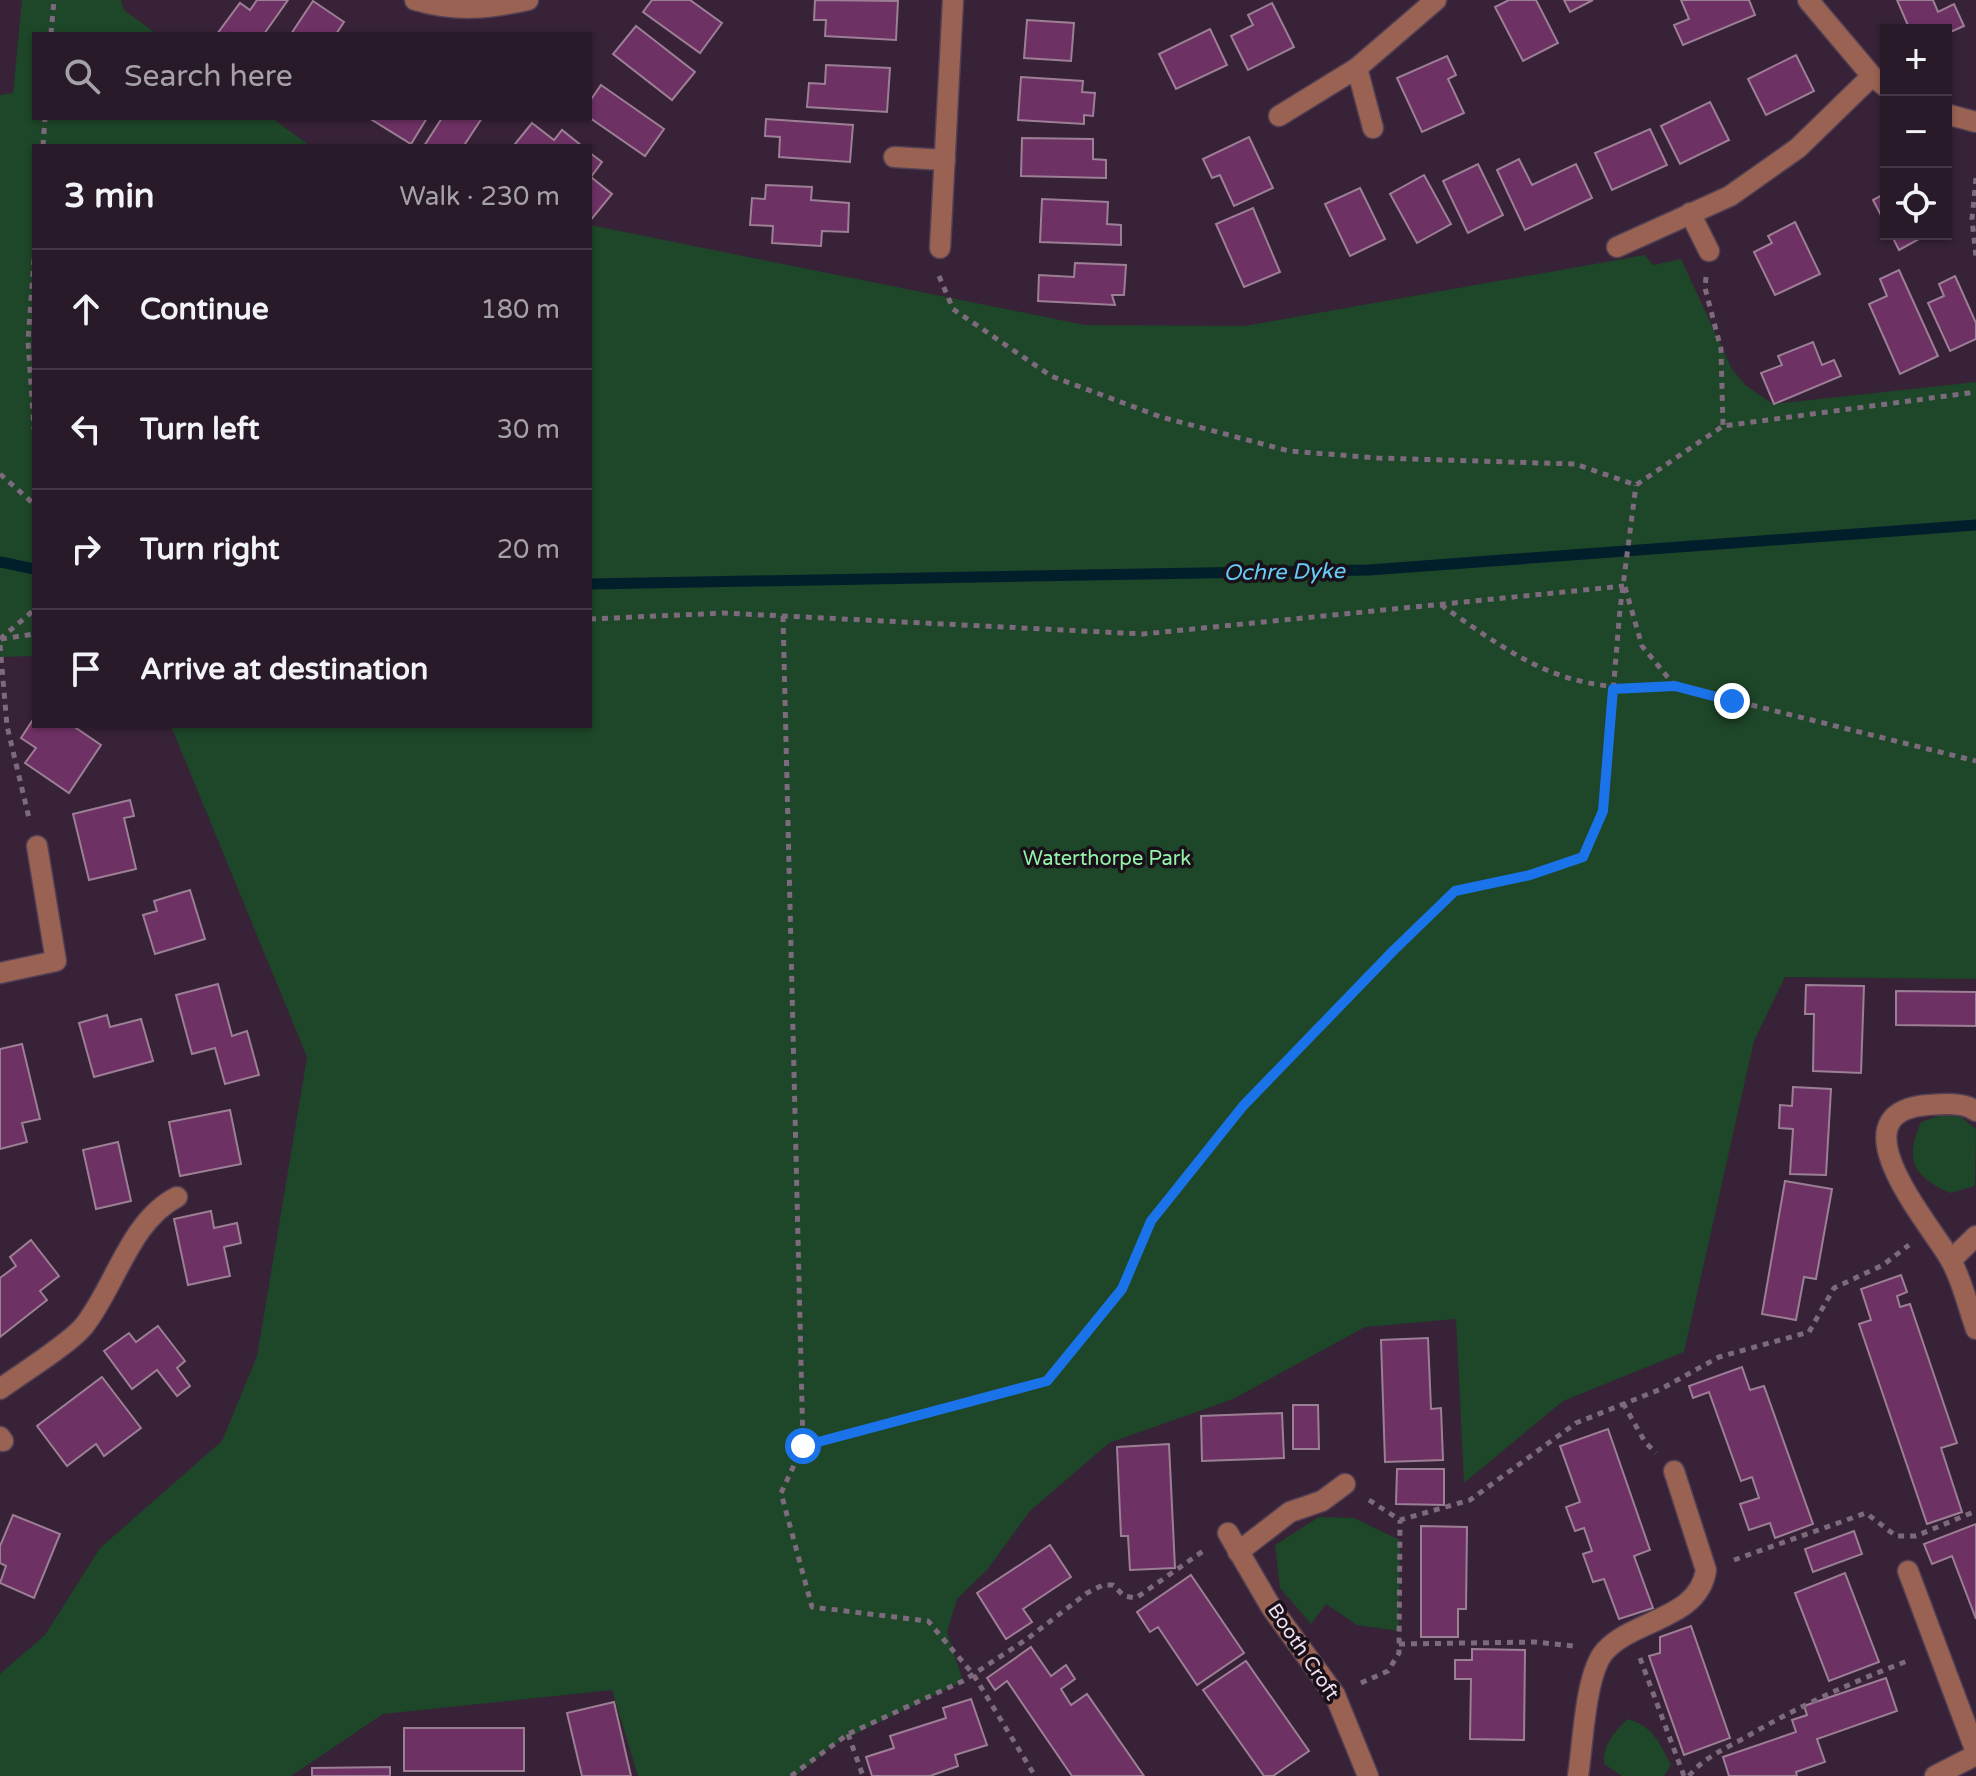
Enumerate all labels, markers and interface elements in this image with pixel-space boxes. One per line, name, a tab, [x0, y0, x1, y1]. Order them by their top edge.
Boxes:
map controls	[1880, 24, 1952, 240]
button: +	[1880, 24, 1952, 96]
search box	[32, 32, 592, 120]
icon: search	[60, 54, 104, 98]
text: Search here	[124, 58, 293, 95]
button: −	[1880, 96, 1952, 168]
button: locate	[1880, 168, 1952, 240]
text: 3 min	[64, 176, 155, 217]
text: Walk · 230 m	[400, 181, 560, 212]
icon: ahead	[64, 287, 108, 331]
text: Continue	[140, 291, 269, 328]
text: 180 m	[480, 294, 560, 325]
icon: left	[64, 407, 108, 451]
text: Turn left	[140, 411, 259, 448]
text: 30 m	[497, 414, 560, 445]
icon: right	[64, 527, 108, 571]
text: Turn right	[140, 531, 280, 568]
text: 20 m	[497, 534, 560, 565]
water label: Ochre Dyke	[1223, 558, 1346, 586]
icon: arrive	[64, 647, 108, 691]
text: Arrive at destination	[140, 651, 428, 688]
route end	[1714, 683, 1750, 719]
park label: Waterthorpe Park	[1023, 847, 1191, 871]
route start	[785, 1428, 821, 1464]
street label: Booth Croft	[1262, 1599, 1344, 1705]

